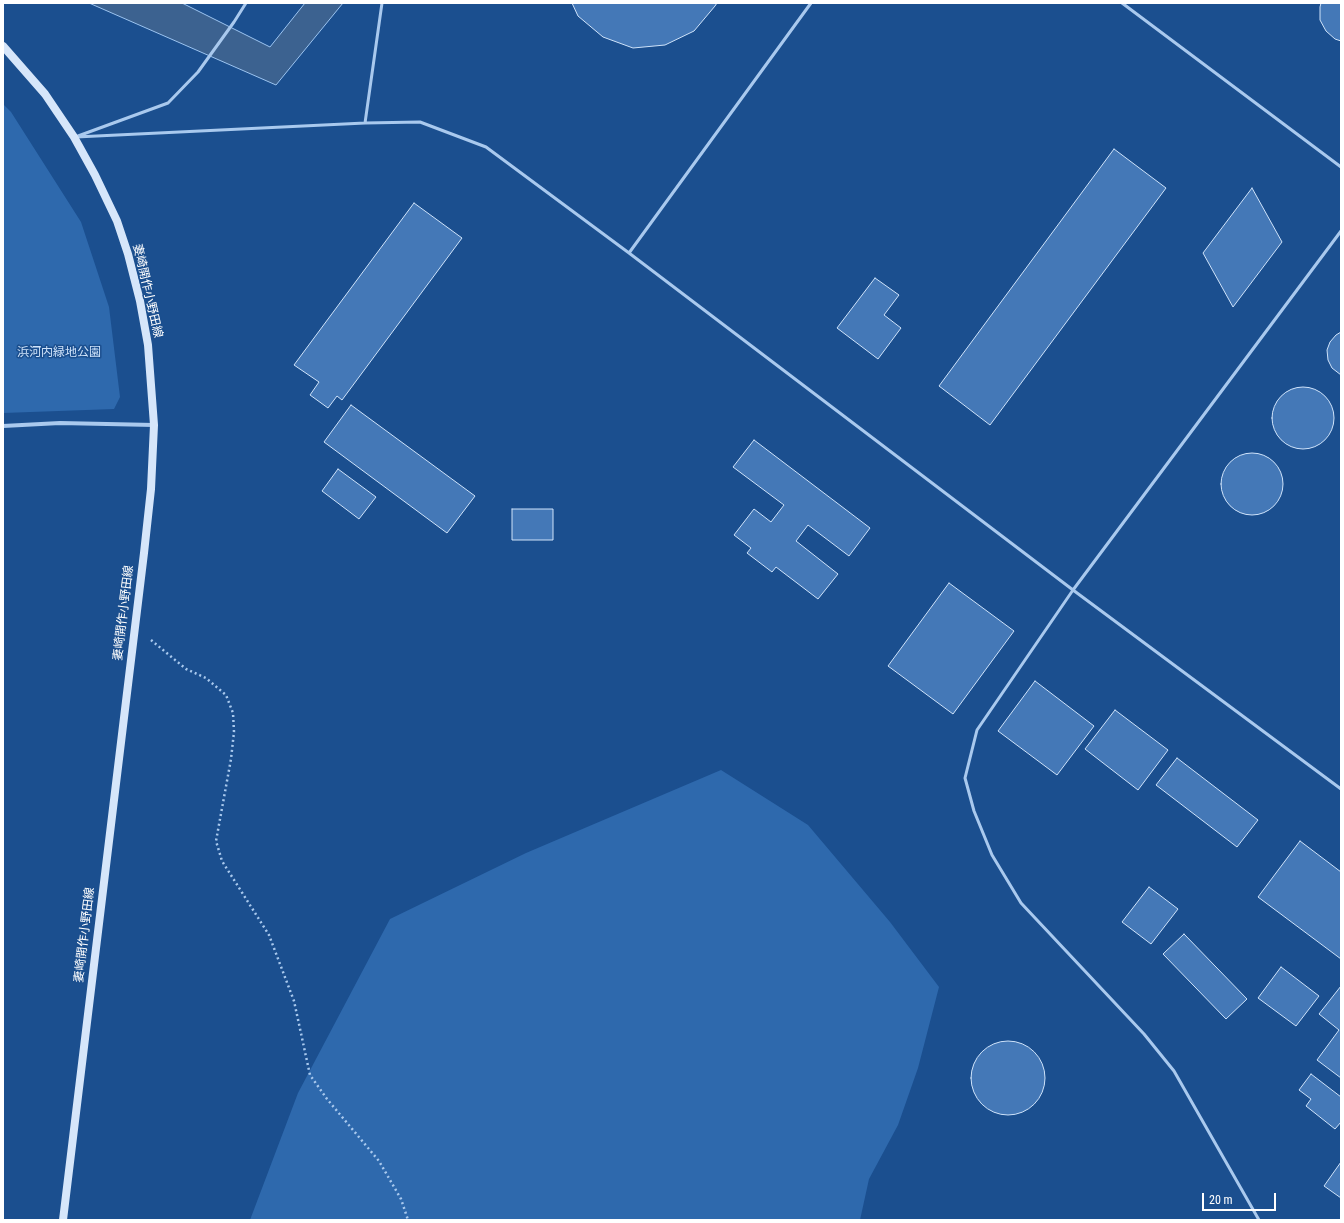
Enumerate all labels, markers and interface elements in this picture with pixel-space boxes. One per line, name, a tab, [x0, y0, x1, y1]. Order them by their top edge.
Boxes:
street label: 妻崎開作小野田線	[129, 243, 165, 339]
park label: 浜河内緑地公園	[17, 346, 101, 360]
street label: 妻崎開作小野田線	[111, 564, 137, 662]
street label: 妻崎開作小野田線	[72, 886, 98, 984]
scale bar	[1204, 1185, 1278, 1211]
text: 20 m	[1209, 1193, 1233, 1207]

